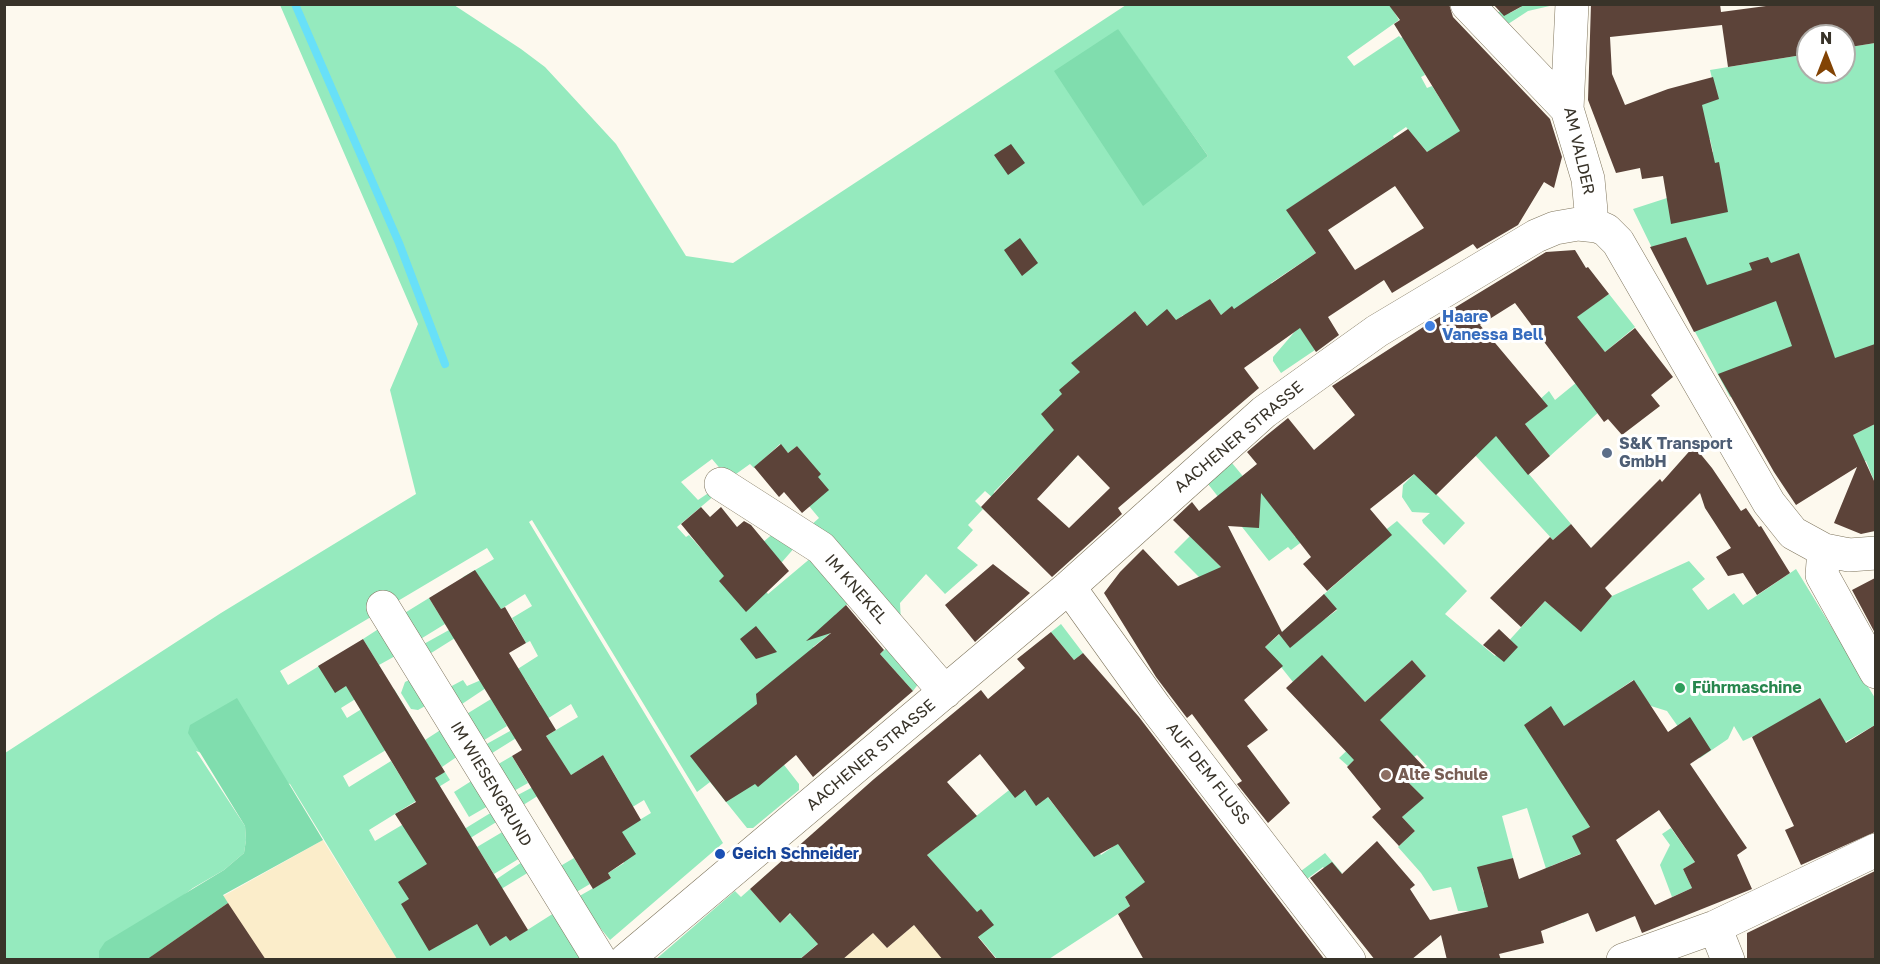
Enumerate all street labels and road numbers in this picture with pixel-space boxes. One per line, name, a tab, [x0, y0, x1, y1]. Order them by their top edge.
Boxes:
street label: AM VALDER	[1560, 105, 1598, 197]
street label: AACHENER STRASSE	[1171, 377, 1307, 497]
street label: IM KNEKEL	[821, 550, 891, 628]
street label: AACHENER STRASSE	[803, 695, 939, 815]
street label: IM WIESENGRUND	[446, 718, 536, 850]
street label: AUF DEM FLUSS	[1162, 719, 1254, 829]

